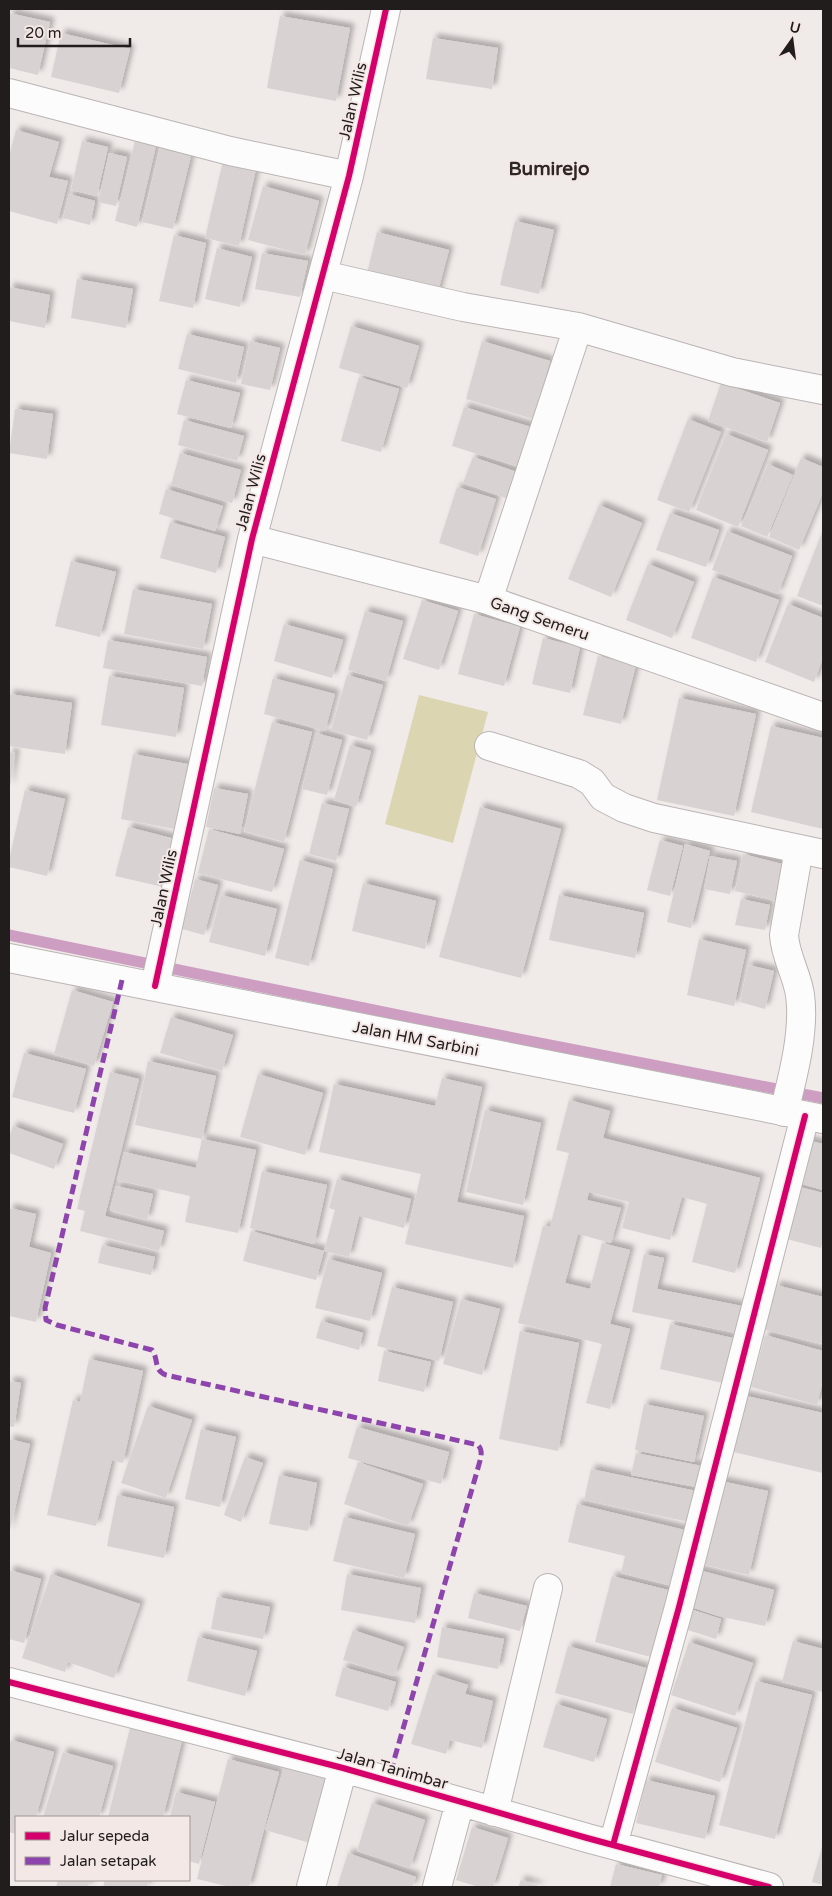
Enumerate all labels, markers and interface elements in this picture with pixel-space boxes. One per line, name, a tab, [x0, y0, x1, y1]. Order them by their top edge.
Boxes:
scale bar	[18, 15, 130, 47]
north arrow	[767, 15, 817, 65]
text: U	[788, 18, 802, 37]
text: 20 m	[25, 24, 62, 42]
street label: Jalan Wilis	[334, 60, 372, 142]
district label: Bumirejo	[509, 158, 589, 181]
street label: Jalan Wilis	[231, 452, 271, 533]
street label: Gang Semeru	[487, 593, 592, 645]
street label: Jalan Wilis	[146, 847, 182, 929]
street label: Jalan HM Sarbini	[351, 1017, 480, 1061]
street label: Jalan Tanimbar	[335, 1744, 451, 1795]
legend	[15, 1816, 190, 1881]
text: Jalur sepeda	[60, 1827, 149, 1845]
text: Jalan setapak	[60, 1852, 157, 1870]

